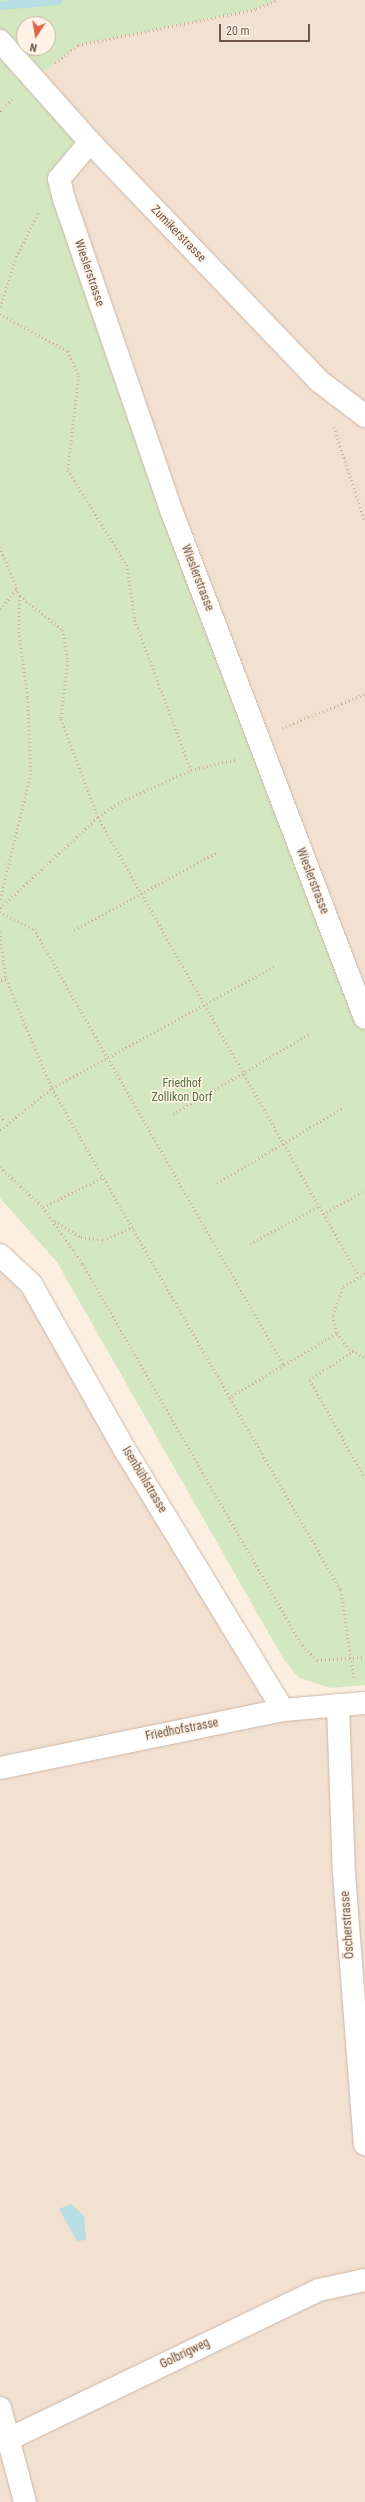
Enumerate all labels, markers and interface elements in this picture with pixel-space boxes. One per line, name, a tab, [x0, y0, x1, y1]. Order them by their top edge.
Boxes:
north arrow	[16, 16, 56, 56]
scale bar	[221, 16, 312, 42]
text: 20 m	[226, 24, 250, 38]
text: N	[29, 40, 38, 54]
street label: Zumikerstrasse	[147, 203, 209, 265]
street label: Wieslerstrasse	[71, 238, 107, 308]
street label: Wieslerstrasse	[178, 543, 216, 613]
street label: Wieslerstrasse	[293, 846, 331, 916]
park label: Friedhof Zollikon Dorf	[152, 1077, 212, 1105]
street label: Isenbühlstrasse	[119, 1444, 169, 1516]
street label: Friedhofstrasse	[144, 1716, 220, 1744]
street label: Öscherstrasse	[338, 1891, 358, 1959]
street label: Golbrigweg	[158, 2336, 212, 2372]

